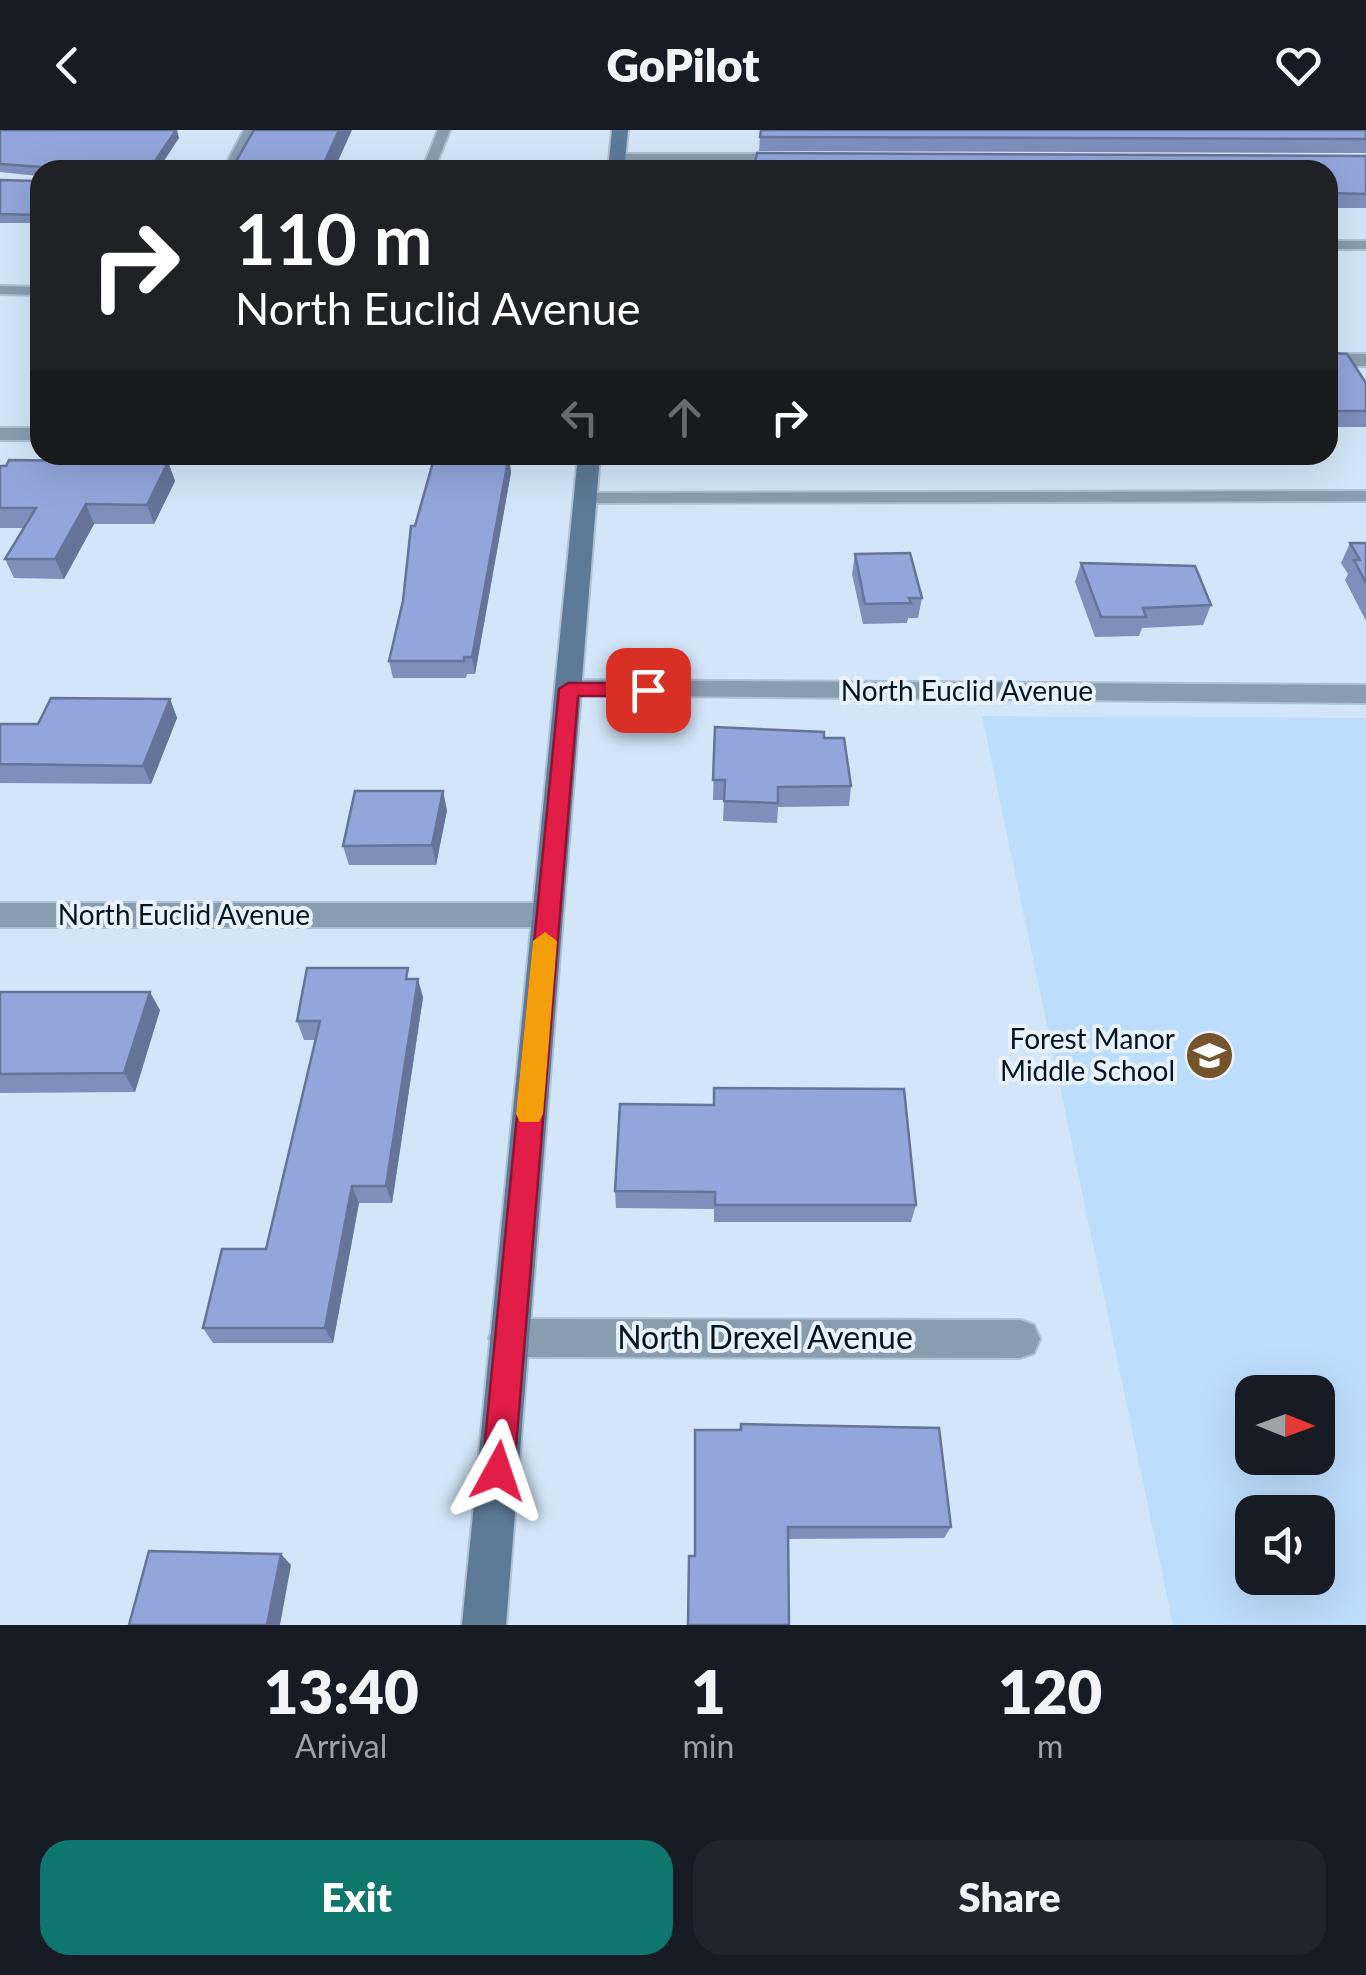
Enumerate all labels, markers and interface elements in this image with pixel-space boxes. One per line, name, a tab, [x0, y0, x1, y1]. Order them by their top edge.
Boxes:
icon: back	[40, 38, 95, 93]
text: GoPilot	[607, 38, 759, 92]
icon: heart	[1271, 38, 1326, 93]
text: 110 m	[235, 196, 432, 280]
icon: right	[70, 200, 200, 330]
text: North Euclid Avenue	[235, 281, 641, 335]
icon: left	[552, 390, 607, 445]
icon: ahead	[657, 390, 712, 445]
icon: right	[762, 390, 817, 445]
pin	[606, 648, 691, 733]
icon: arrive	[621, 663, 676, 718]
street label: North Euclid Avenue	[841, 673, 1093, 707]
street label: North Euclid Avenue	[58, 897, 310, 931]
place label: Forest Manor Middle School	[1000, 1021, 1175, 1087]
school or university icon: Forest Manor Middle School	[1184, 1029, 1236, 1081]
street label: North Drexel Avenue	[617, 1317, 913, 1356]
north arrow	[1235, 1375, 1335, 1475]
map controls	[1235, 1375, 1335, 1595]
position arrow	[446, 1419, 550, 1523]
button: sound	[1235, 1495, 1335, 1595]
text: 13:40	[264, 1655, 419, 1727]
text: 1	[691, 1655, 726, 1727]
text: 120	[998, 1655, 1102, 1727]
text: Arrival	[295, 1726, 387, 1765]
text: min	[682, 1726, 734, 1765]
text: m	[1037, 1726, 1063, 1765]
button: Exit	[40, 1840, 673, 1955]
button: Share	[693, 1840, 1326, 1955]

